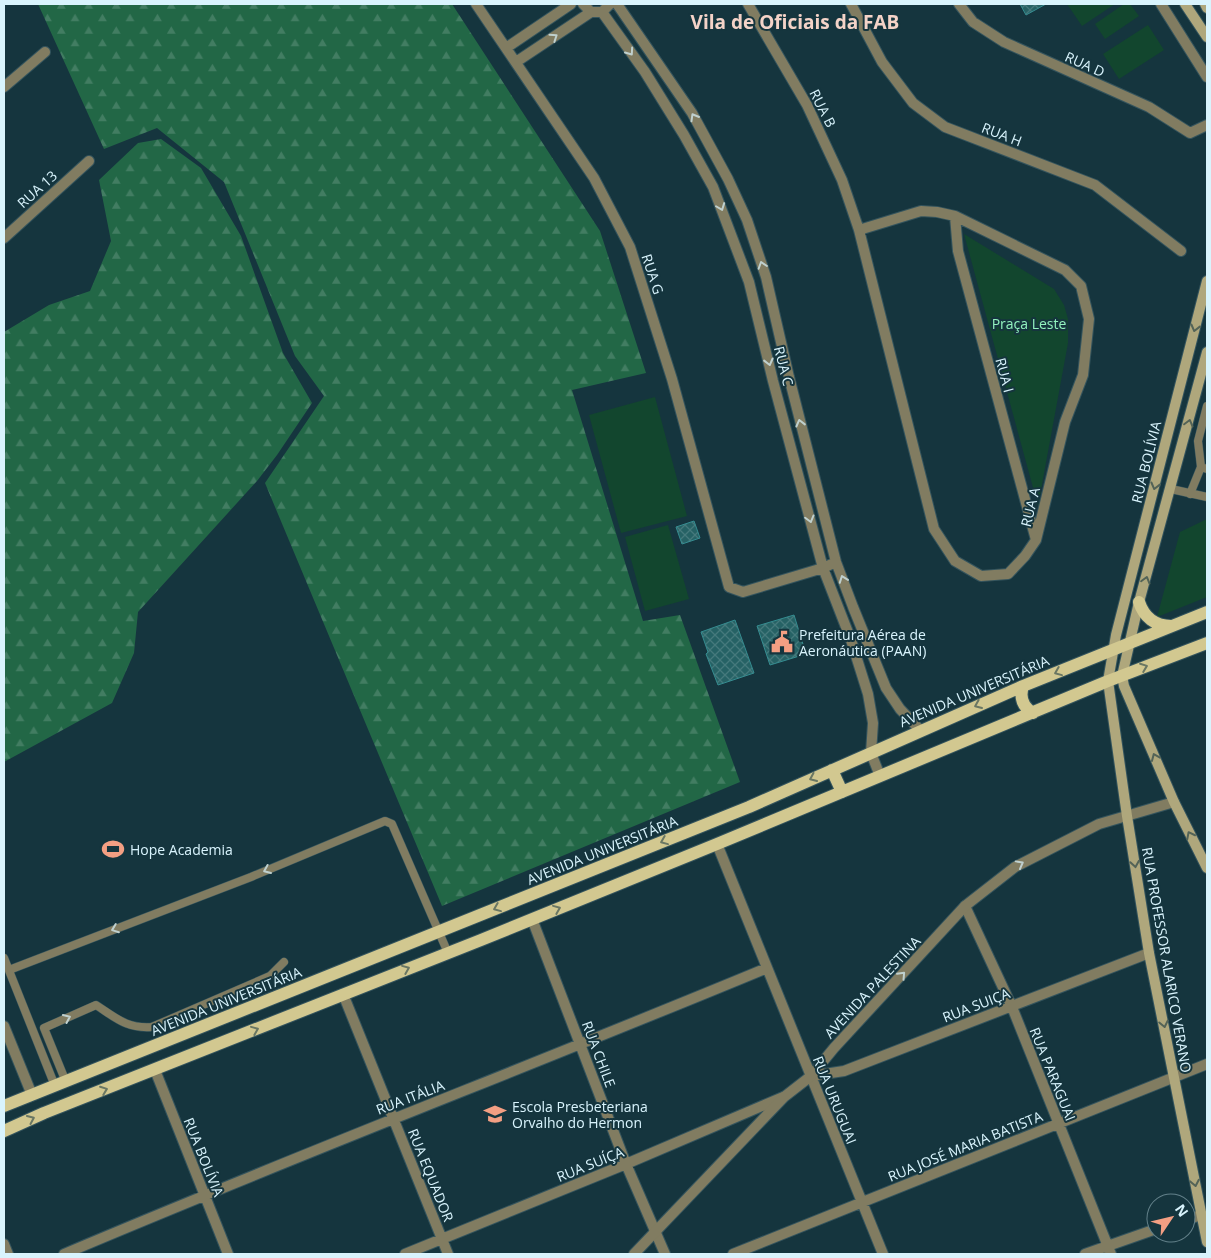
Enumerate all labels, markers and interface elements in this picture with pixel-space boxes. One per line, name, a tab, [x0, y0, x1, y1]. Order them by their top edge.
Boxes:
district label: Vila de Oficiais da FAB	[691, 9, 899, 35]
one-way arrow	[548, 34, 558, 43]
one-way arrow	[624, 46, 633, 55]
street label: RUA D	[1062, 47, 1108, 81]
street label: RUA B	[805, 86, 841, 130]
one-way arrow	[691, 114, 701, 123]
street label: RUA H	[979, 118, 1025, 150]
street label: RUA 13	[13, 166, 61, 212]
one-way arrow	[715, 202, 725, 210]
street label: RUA G	[638, 251, 668, 297]
one-way arrow	[757, 261, 767, 270]
park label: Praça Leste	[992, 314, 1067, 333]
one-way arrow	[1190, 324, 1201, 333]
street label: RUA C	[770, 344, 798, 388]
street label: RUA I	[991, 356, 1019, 394]
one-way arrow	[763, 357, 774, 366]
one-way arrow	[795, 418, 806, 427]
street label: RUA BOLÍVIA	[1127, 419, 1165, 505]
one-way arrow	[1183, 420, 1193, 428]
one-way arrow	[1150, 481, 1160, 489]
street label: RUA A	[1016, 485, 1044, 529]
one-way arrow	[804, 514, 815, 523]
one-way arrow	[839, 576, 849, 584]
one-way arrow	[1140, 576, 1150, 584]
place label: Prefeitura Aérea de Aeronáutica (PAAN)	[799, 625, 926, 660]
public building icon: Prefeitura Aérea de Aeronáutica (PAAN)	[769, 629, 795, 655]
street label: AVENIDA UNIVERSITÁRIA	[896, 651, 1052, 731]
one-way arrow	[1139, 663, 1148, 673]
one-way arrow	[1054, 666, 1063, 676]
one-way arrow	[974, 699, 983, 710]
one-way arrow	[1150, 753, 1161, 762]
one-way arrow	[810, 773, 818, 783]
street label: AVENIDA UNIVERSITÁRIA	[524, 811, 680, 889]
one-way arrow	[1186, 831, 1196, 840]
one-way arrow	[660, 835, 668, 845]
sports icon: Hope Academia	[100, 836, 126, 862]
place label: Hope Academia	[130, 840, 233, 859]
street label: RUA PROFESSOR ALARICO VERANO	[1138, 846, 1196, 1074]
one-way arrow	[1129, 860, 1140, 868]
one-way arrow	[1015, 861, 1024, 871]
one-way arrow	[263, 865, 271, 875]
one-way arrow	[493, 902, 501, 912]
one-way arrow	[552, 904, 561, 915]
one-way arrow	[111, 923, 120, 933]
street label: AVENIDA PALESTINA	[820, 932, 924, 1042]
street label: AVENIDA UNIVERSITÁRIA	[148, 962, 304, 1040]
one-way arrow	[401, 965, 410, 976]
one-way arrow	[896, 971, 905, 980]
street label: RUA SUIÇA	[940, 983, 1013, 1027]
one-way arrow	[62, 1013, 71, 1024]
street label: RUA CHILE	[578, 1018, 620, 1090]
one-way arrow	[1158, 1019, 1169, 1028]
street label: RUA PARAGUAI	[1026, 1024, 1080, 1124]
one-way arrow	[251, 1025, 259, 1035]
street label: RUA URUGUAI	[809, 1053, 861, 1147]
street label: RUA ITÁLIA	[373, 1075, 447, 1119]
one-way arrow	[100, 1085, 108, 1095]
place label: Escola Presbeteriana Orvalho do Hermon	[512, 1097, 648, 1132]
school or university icon: Escola Presbeteriana Orvalho do Hermon	[482, 1101, 508, 1127]
street label: RUA JOSÉ MARIA BATISTA	[885, 1106, 1045, 1186]
one-way arrow	[26, 1114, 35, 1125]
street label: RUA BOLÍVIA	[180, 1115, 229, 1199]
street label: RUA EQUADOR	[404, 1126, 458, 1225]
street label: RUA SUÍÇA	[554, 1142, 627, 1186]
one-way arrow	[1189, 1179, 1200, 1187]
north arrow	[1146, 1193, 1196, 1243]
text: N	[1171, 1200, 1193, 1220]

